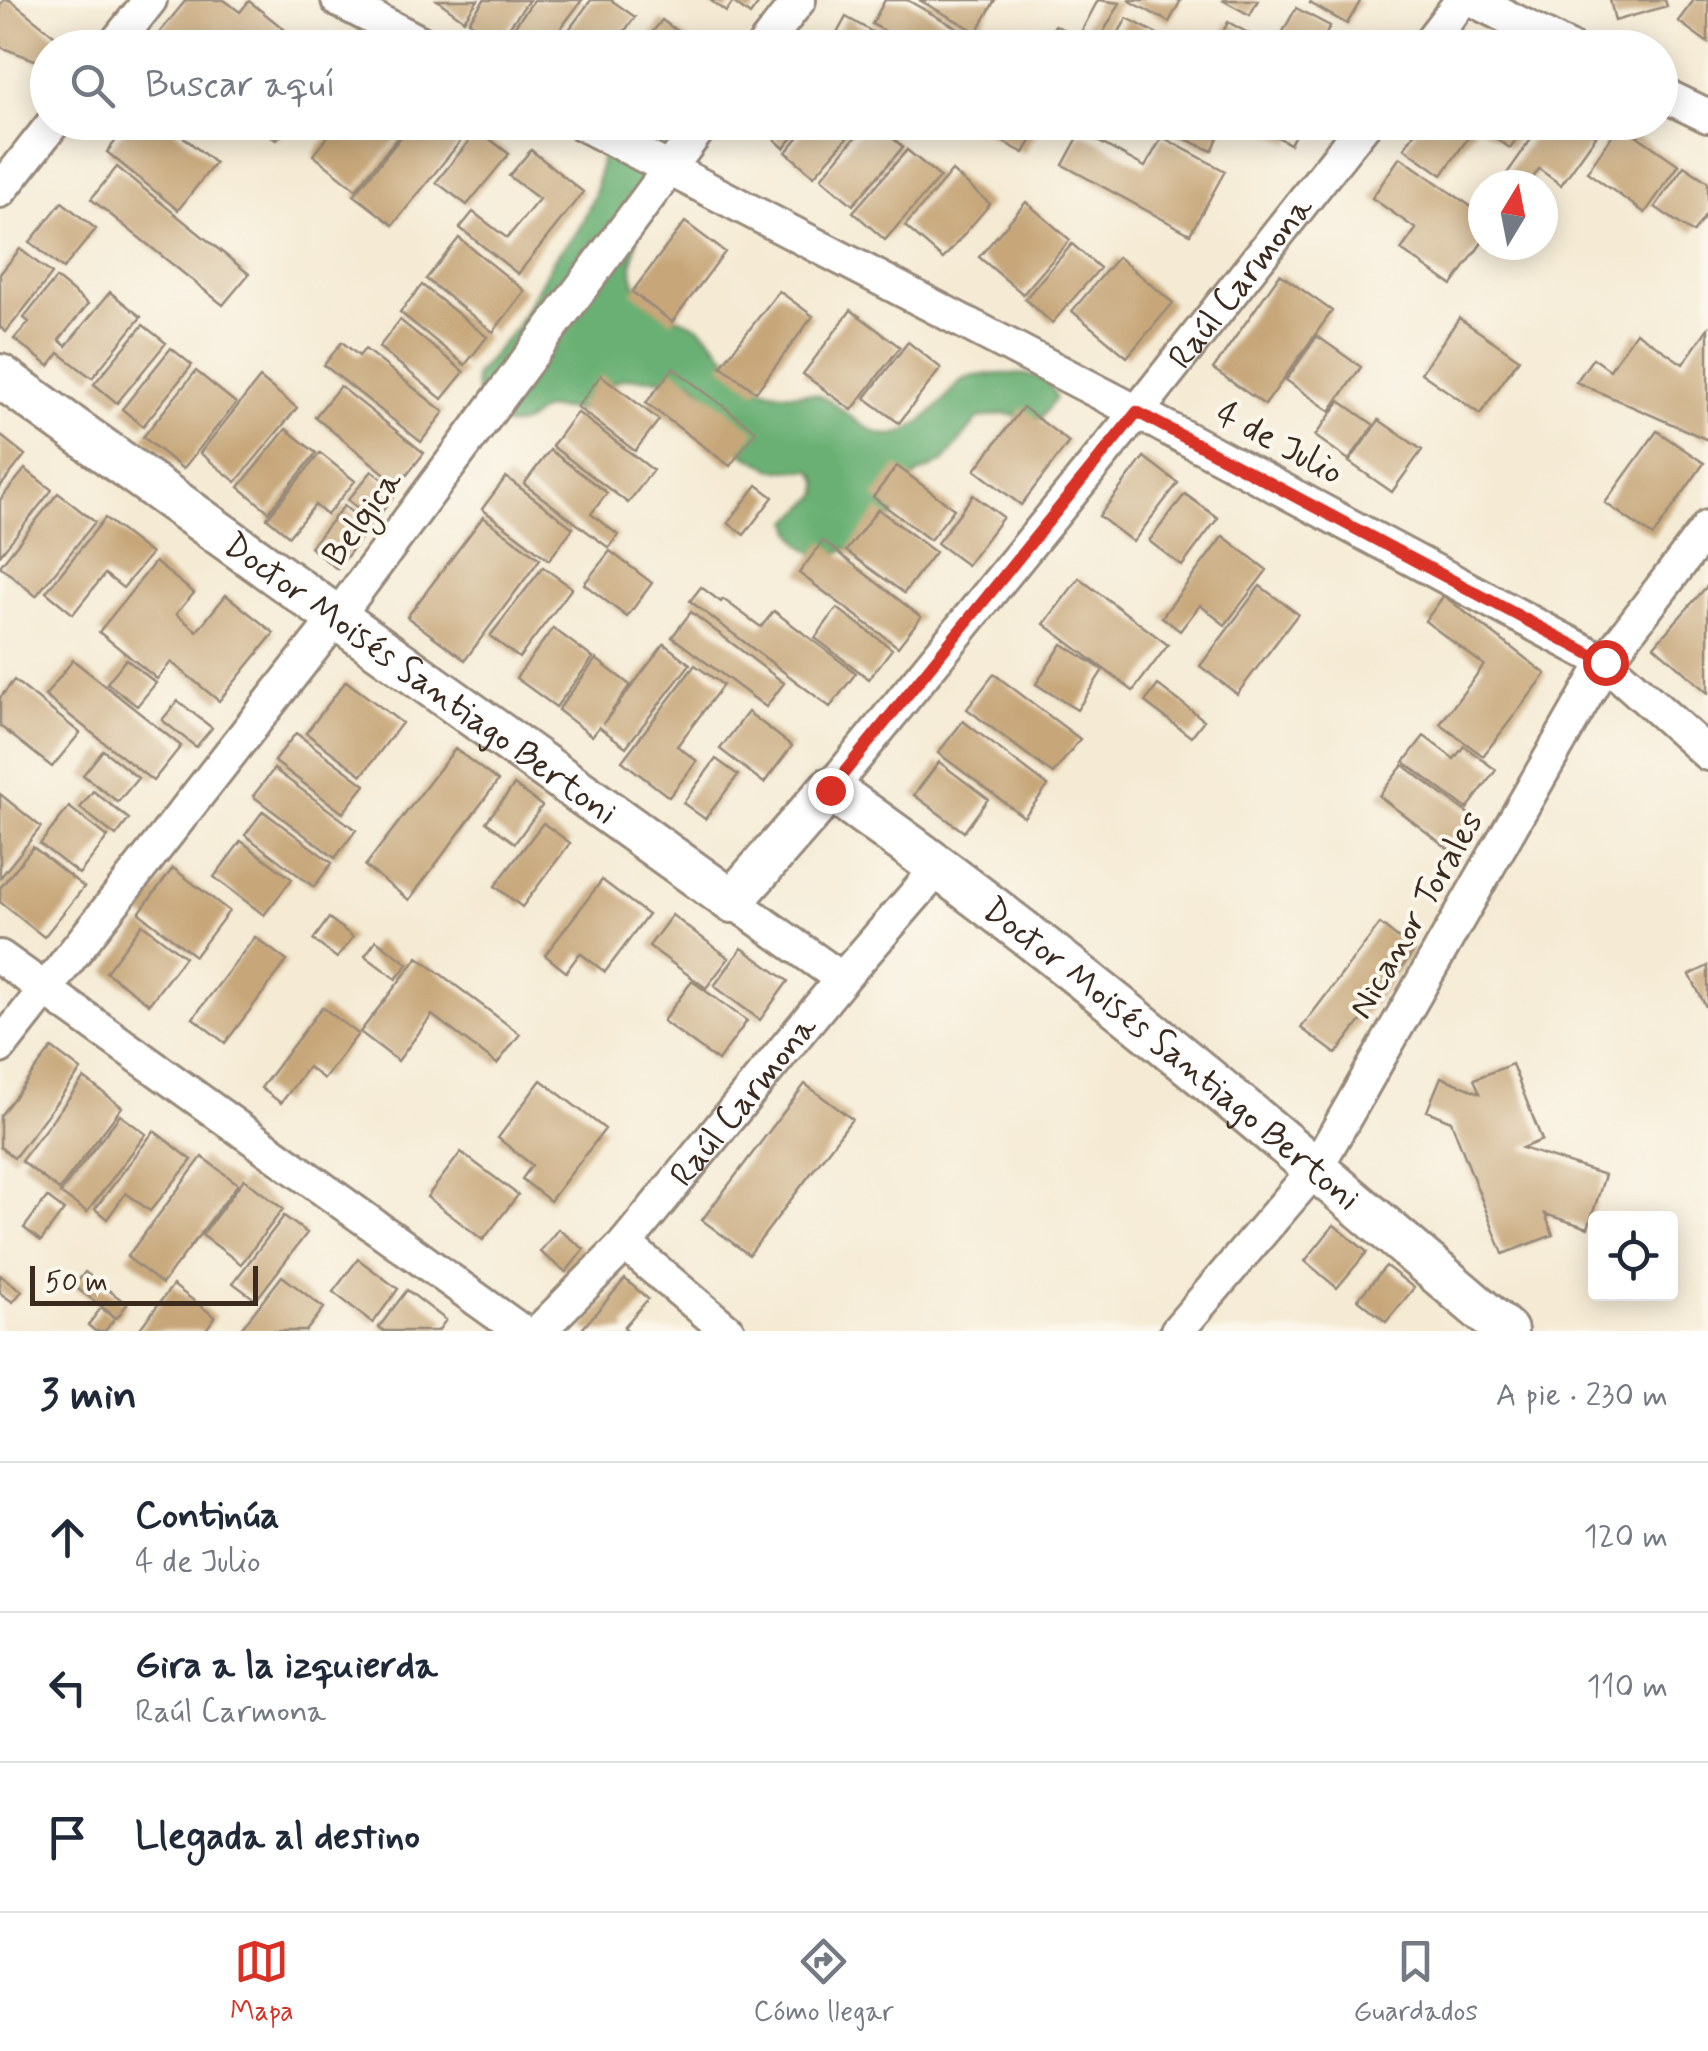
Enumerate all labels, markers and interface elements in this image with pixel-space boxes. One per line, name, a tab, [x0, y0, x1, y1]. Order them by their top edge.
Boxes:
search box	[30, 30, 1678, 140]
icon: search	[65, 58, 120, 113]
text: Buscar aquí	[145, 61, 336, 110]
north arrow	[1468, 170, 1558, 260]
street label: Raúl Carmona	[1159, 186, 1325, 379]
street label: 4 de Julio	[1208, 391, 1351, 496]
street label: Belgica	[312, 460, 416, 578]
street label: Doctor Moisés Santiago Bertoni	[214, 523, 626, 836]
route start	[1583, 640, 1629, 686]
route end	[808, 768, 854, 814]
street label: Nicanor Torales	[1339, 803, 1495, 1027]
street label: Doctor Moisés Santiago Bertoni	[973, 888, 1369, 1222]
street label: Raúl Carmona	[660, 1005, 829, 1197]
map controls	[1588, 1211, 1678, 1301]
button: locate	[1588, 1211, 1678, 1301]
scale bar	[30, 1261, 258, 1306]
text: 50 m	[45, 1265, 108, 1302]
text: 3 min	[40, 1369, 137, 1424]
text: A pie · 230 m	[1496, 1375, 1668, 1417]
text: Continúa	[135, 1492, 280, 1541]
icon: ahead	[40, 1510, 95, 1565]
text: 120 m	[1583, 1516, 1668, 1558]
text: 4 de Julio	[135, 1541, 261, 1583]
text: Gira a la izquierda	[135, 1642, 438, 1691]
icon: left	[40, 1660, 95, 1715]
text: 110 m	[1587, 1666, 1668, 1708]
text: Raúl Carmona	[135, 1691, 326, 1733]
icon: arrive	[40, 1810, 95, 1865]
text: Llegada al destino	[135, 1813, 420, 1862]
tab: Mapa	[230, 1934, 294, 2031]
tab: Cómo llegar	[754, 1934, 894, 2031]
tab: Guardados	[1354, 1934, 1478, 2031]

